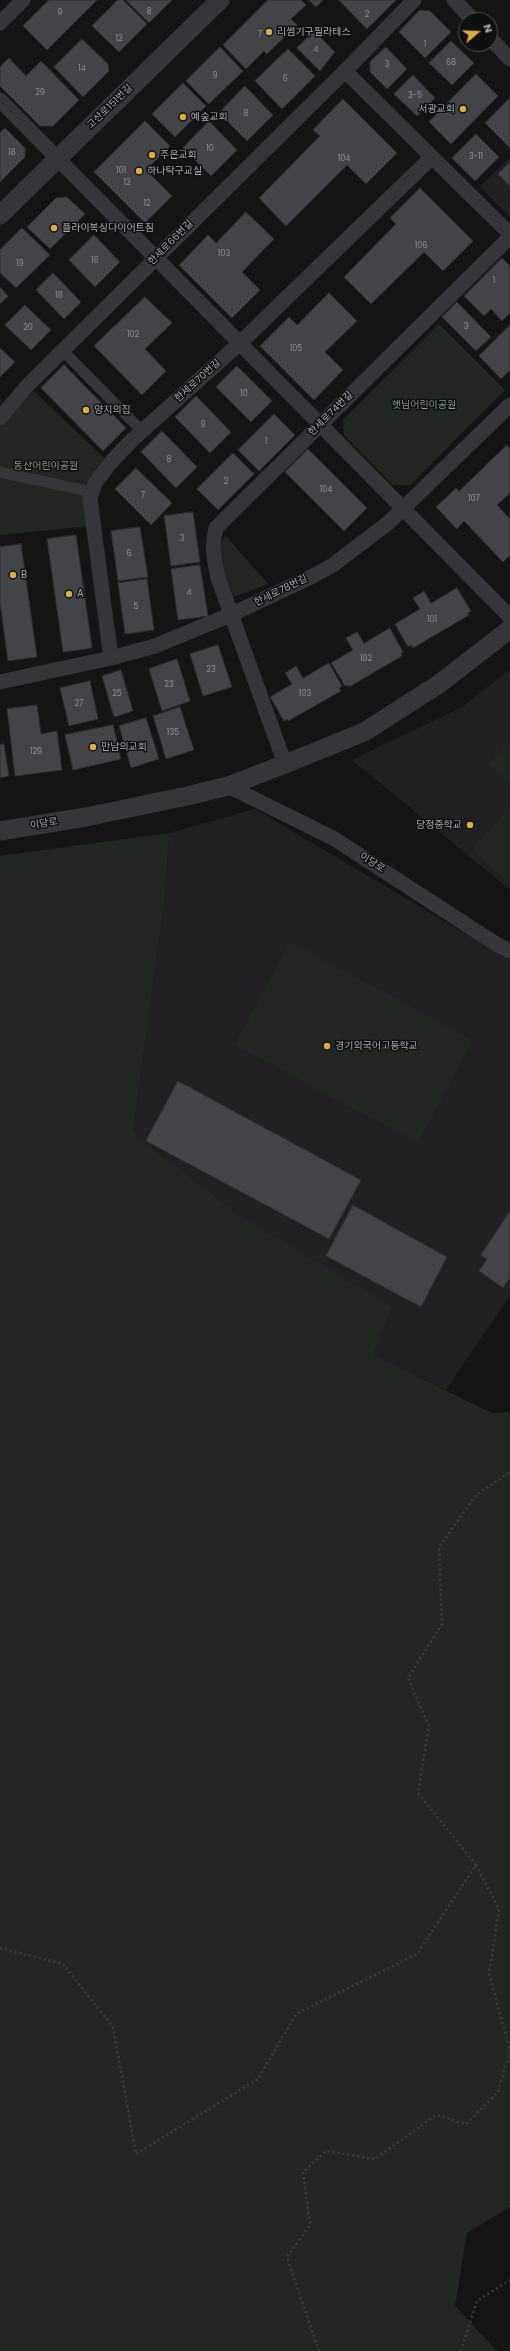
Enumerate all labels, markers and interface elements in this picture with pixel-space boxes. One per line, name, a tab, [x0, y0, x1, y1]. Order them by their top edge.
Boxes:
house number: 8	[146, 7, 152, 17]
house number: 9	[57, 8, 63, 18]
house number: 2	[365, 10, 369, 20]
north arrow	[458, 12, 498, 52]
text: N	[479, 22, 497, 35]
place label: 리썸기구필라테스	[277, 26, 351, 38]
marker: 리썸기구필라테스	[264, 27, 274, 37]
house number: 7	[258, 30, 262, 40]
house number: 12	[115, 34, 123, 44]
house number: 1	[424, 40, 426, 50]
house number: 4	[313, 45, 319, 55]
house number: 68	[446, 58, 456, 68]
house number: 3	[385, 60, 389, 70]
house number: 14	[78, 64, 86, 74]
house number: 9	[212, 71, 218, 81]
house number: 6	[282, 74, 288, 84]
street label: 고산로151번길	[85, 82, 135, 132]
house number: 29	[35, 88, 45, 98]
house number: 3-5	[408, 91, 422, 101]
place label: 서광교회	[418, 103, 455, 115]
marker: 서광교회	[458, 104, 468, 114]
house number: 8	[243, 109, 249, 119]
place label: 예숲교회	[191, 111, 228, 123]
marker: 예숲교회	[178, 112, 188, 122]
house number: 10	[206, 144, 214, 154]
house number: 18	[8, 148, 16, 158]
place label: 주은교회	[160, 149, 197, 161]
marker: 주은교회	[147, 150, 157, 160]
house number: 3-11	[469, 152, 483, 162]
house number: 104	[338, 154, 350, 164]
place label: 하나탁구교실	[147, 165, 202, 177]
house number: 101	[116, 166, 126, 176]
marker: 하나탁구교실	[134, 166, 144, 176]
house number: 12	[123, 178, 131, 188]
house number: 12	[143, 199, 151, 209]
street label: 한세로66번길	[146, 218, 196, 268]
place label: 플라이복싱다이어트짐	[62, 222, 154, 234]
marker: 플라이복싱다이어트짐	[49, 223, 59, 233]
house number: 106	[415, 241, 427, 251]
house number: 103	[218, 249, 230, 259]
house number: 16	[91, 256, 99, 266]
house number: 19	[16, 259, 24, 269]
house number: 1	[493, 276, 495, 286]
house number: 18	[55, 291, 63, 301]
house number: 3	[464, 322, 468, 332]
house number: 20	[23, 323, 33, 333]
house number: 102	[127, 330, 139, 340]
house number: 105	[290, 344, 302, 354]
street label: 한세로70번길	[173, 357, 223, 405]
house number: 10	[240, 389, 248, 399]
street label: 한세로74번길	[306, 389, 356, 439]
park label: 햇님어린이공원	[392, 399, 456, 411]
place label: 양지의집	[94, 404, 131, 416]
marker: 양지의집	[81, 405, 91, 415]
house number: 9	[200, 420, 206, 430]
house number: 1	[265, 437, 267, 447]
house number: 8	[166, 455, 172, 465]
park label: 동산어린이공원	[14, 460, 78, 472]
house number: 2	[224, 477, 228, 487]
house number: 104	[320, 485, 332, 495]
house number: 7	[141, 491, 145, 501]
house number: 107	[468, 494, 480, 504]
house number: 3	[180, 534, 184, 544]
house number: 6	[126, 549, 132, 559]
place label: B	[21, 569, 27, 581]
marker: B	[8, 570, 18, 580]
street label: 한세로78번길	[252, 573, 310, 609]
place label: A	[77, 588, 84, 600]
house number: 4	[186, 588, 192, 598]
marker: A	[64, 589, 74, 599]
house number: 5	[133, 602, 139, 612]
house number: 101	[427, 615, 437, 625]
house number: 102	[360, 654, 372, 664]
house number: 23	[206, 665, 216, 675]
house number: 23	[164, 680, 174, 690]
house number: 25	[112, 689, 122, 699]
house number: 103	[299, 689, 311, 699]
house number: 27	[75, 699, 83, 709]
house number: 135	[167, 728, 179, 738]
place label: 만남의교회	[101, 741, 147, 753]
marker: 만남의교회	[88, 742, 98, 752]
house number: 129	[30, 747, 42, 757]
street label: 이당로	[29, 816, 59, 832]
place label: 당정중학교	[416, 819, 462, 831]
marker: 당정중학교	[465, 820, 475, 830]
street label: 이당로	[357, 850, 387, 876]
place label: 경기외국어고등학교	[335, 1040, 418, 1052]
marker: 경기외국어고등학교	[322, 1041, 332, 1051]

